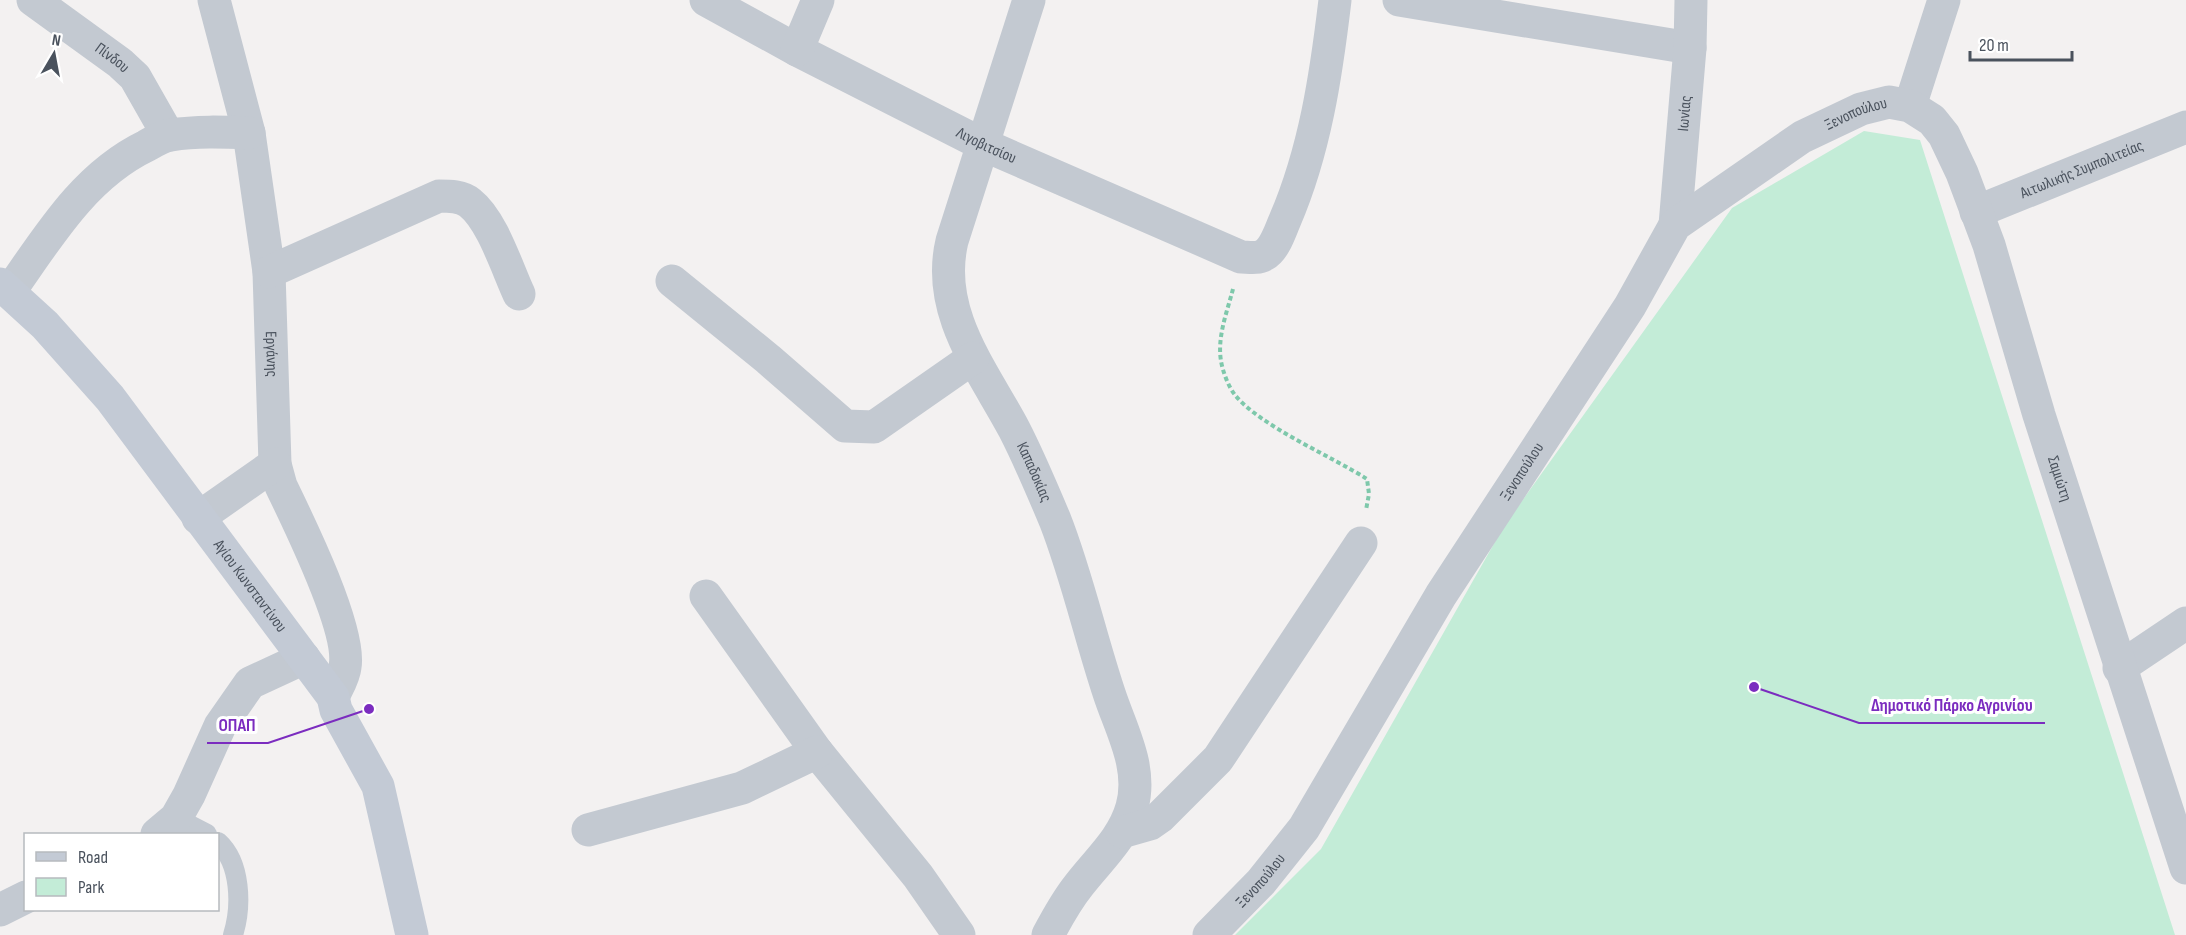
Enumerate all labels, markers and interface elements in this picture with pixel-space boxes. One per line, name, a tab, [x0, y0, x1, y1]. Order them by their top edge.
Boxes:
north arrow	[24, 24, 84, 84]
scale bar	[1970, 24, 2072, 62]
text: N	[50, 31, 62, 51]
text: 20 m	[1979, 35, 2009, 56]
street label: Πίνδου	[91, 39, 134, 77]
street label: Ξενοπούλου	[1821, 93, 1889, 134]
street label: Ιωνίας	[1673, 95, 1695, 132]
street label: Λιγοβιτσίου	[952, 123, 1019, 167]
street label: Αιτωλικής Συμπολιτείας	[2016, 136, 2146, 203]
street label: Εργάνης	[261, 331, 282, 377]
street label: Καπαδοκίας	[1013, 439, 1056, 505]
street label: Ξενοπούλου	[1496, 439, 1548, 504]
street label: Σαμιώτη	[2043, 454, 2076, 504]
street label: Αγίου Κωνσταντίνου	[209, 535, 291, 636]
callout: Δημοτικό Πάρκο Αγρινίου	[1859, 687, 2045, 723]
text: Δημοτικό Πάρκο Αγρινίου	[1871, 695, 2033, 716]
callout: ΟΠΑΠ	[207, 707, 268, 743]
text: ΟΠΑΠ	[218, 715, 256, 736]
legend	[24, 833, 219, 911]
text: Road	[78, 847, 108, 868]
street label: Ξενοπούλου	[1232, 850, 1289, 912]
text: Park	[78, 877, 104, 898]

